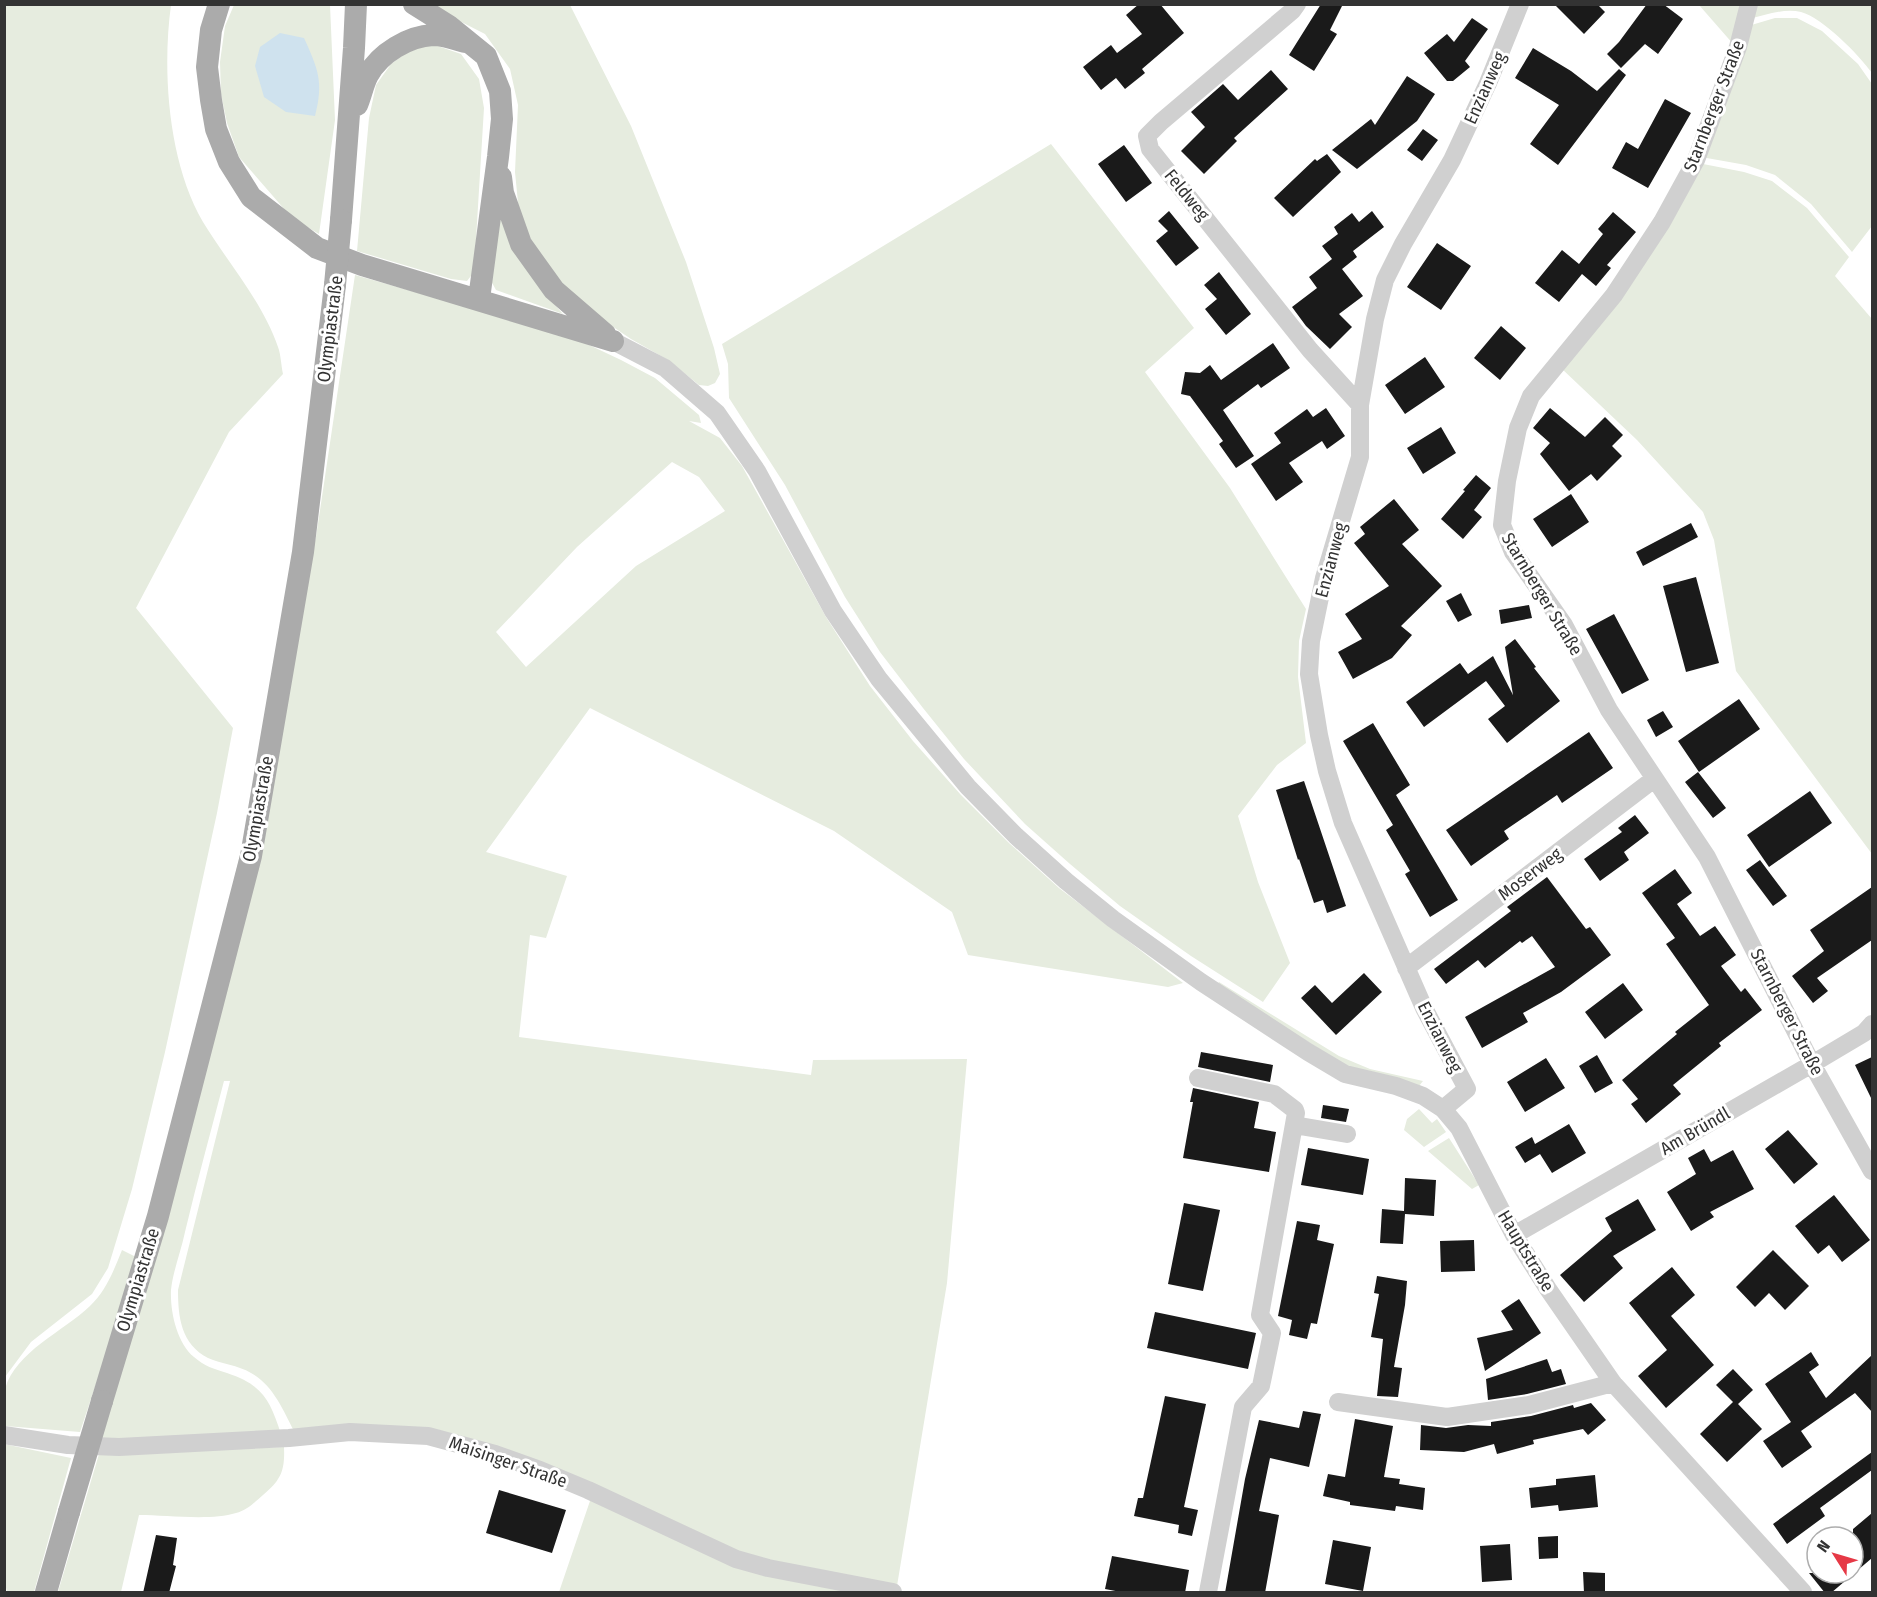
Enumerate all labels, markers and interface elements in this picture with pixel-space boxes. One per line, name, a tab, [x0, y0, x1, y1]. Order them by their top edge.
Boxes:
street label: Starnberger Straße	[1679, 37, 1749, 175]
street label: Enzianweg	[1459, 48, 1511, 128]
street label: Feldweg	[1160, 165, 1215, 225]
street label: Olympiastraße	[313, 274, 347, 384]
street label: Enzianweg	[1310, 520, 1352, 600]
street label: Starnberger Straße	[1497, 529, 1587, 659]
street label: Olympiastraße	[238, 754, 278, 864]
street label: Moserweg	[1494, 843, 1567, 905]
street label: Starnberger Straße	[1746, 945, 1828, 1079]
street label: Enzianweg	[1413, 998, 1467, 1077]
street label: Am Bründl	[1656, 1102, 1734, 1160]
street label: Hauptstraße	[1493, 1206, 1559, 1296]
street label: Olympiastraße	[112, 1225, 164, 1334]
street label: Maisinger Straße	[446, 1432, 570, 1493]
north arrow	[1805, 1525, 1865, 1585]
text: N	[1813, 1537, 1834, 1556]

